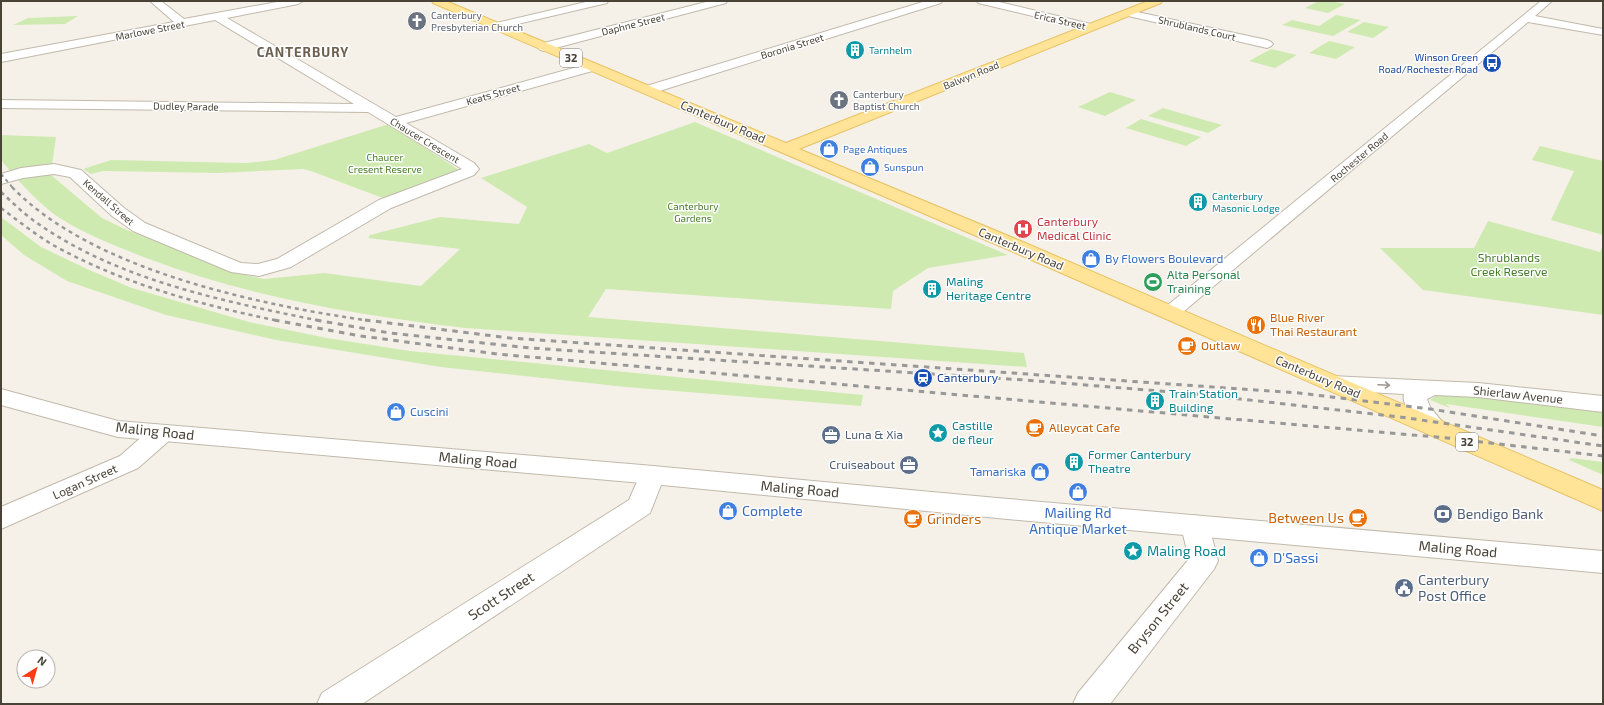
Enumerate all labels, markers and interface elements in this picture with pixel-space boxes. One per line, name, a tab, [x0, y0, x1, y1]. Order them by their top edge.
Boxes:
street label: Erica Street	[1033, 8, 1087, 32]
place label: Canterbury Presbyterian Church	[431, 9, 523, 33]
church icon: Canterbury Presbyterian Church	[406, 10, 428, 32]
street label: Daphne Street	[600, 10, 666, 38]
street label: Shrublands Court	[1157, 13, 1237, 43]
street label: Marlowe Street	[114, 17, 186, 43]
street label: Boronia Street	[759, 31, 825, 61]
building icon: Tarnhelm	[844, 39, 866, 61]
district label: CANTERBURY	[257, 44, 349, 60]
place label: Tarnhelm	[869, 44, 912, 56]
road number: 32	[560, 49, 582, 67]
place label: Winson Green Road/Rochester Road	[1379, 51, 1478, 75]
bus stop icon: Winson Green Road/Rochester Road	[1481, 52, 1503, 74]
street label: Balwyn Road	[941, 58, 1001, 92]
street label: Keats Street	[465, 81, 522, 107]
place label: Canterbury Baptist Church	[853, 88, 920, 112]
church icon: Canterbury Baptist Church	[828, 89, 850, 111]
street label: Canterbury Road	[679, 97, 768, 145]
street label: Dudley Parade	[153, 99, 219, 113]
street label: Chaucer Crescent	[388, 115, 462, 166]
street label: Rochester Road	[1328, 130, 1390, 184]
shop icon: Page Antiques	[818, 138, 840, 160]
place label: Page Antiques	[843, 143, 907, 155]
park label: Chaucer Cresent Reserve	[348, 151, 422, 175]
shop icon: Sunspun	[859, 156, 881, 178]
place label: Sunspun	[884, 161, 924, 173]
street label: Kendall Street	[81, 177, 137, 228]
place label: Canterbury Masonic Lodge	[1212, 190, 1280, 214]
building icon: Canterbury Masonic Lodge	[1187, 191, 1209, 213]
park label: Canterbury Gardens	[668, 200, 719, 224]
place label: Canterbury Medical Clinic	[1037, 214, 1112, 242]
hospital icon: Canterbury Medical Clinic	[1012, 218, 1034, 240]
street label: Canterbury Road	[977, 224, 1066, 272]
shop icon: By Flowers Boulevard	[1080, 248, 1102, 270]
park label: Shrublands Creek Reserve	[1471, 250, 1547, 278]
place label: By Flowers Boulevard	[1105, 251, 1223, 265]
place label: Alta Personal Training	[1167, 267, 1241, 295]
sports icon: Alta Personal Training	[1142, 271, 1164, 293]
place label: Maling Heritage Centre	[946, 274, 1031, 302]
building icon: Maling Heritage Centre	[921, 278, 943, 300]
place label: Blue River Thai Restaurant	[1270, 310, 1357, 338]
restaurant icon: Blue River Thai Restaurant	[1245, 314, 1267, 336]
cafe icon: Outlaw	[1176, 335, 1198, 357]
place label: Outlaw	[1201, 338, 1241, 352]
street label: Canterbury Road	[1274, 352, 1363, 400]
station icon: Canterbury	[912, 367, 934, 389]
place label: Canterbury	[937, 370, 999, 384]
one-way arrow	[1377, 382, 1390, 389]
street label: Shierlaw Avenue	[1472, 382, 1564, 406]
place label: Train Station Building	[1169, 386, 1238, 414]
building icon: Train Station Building	[1144, 390, 1166, 412]
shop icon: Cuscini	[385, 401, 407, 423]
place label: Cuscini	[410, 404, 449, 418]
cafe icon: Alleycat Cafe	[1024, 417, 1046, 439]
street label: Maling Road	[115, 418, 195, 443]
place label: Castille de fleur	[952, 418, 994, 446]
place label: Alleycat Cafe	[1049, 420, 1120, 434]
place icon: Castille de fleur	[927, 422, 949, 444]
office icon: Luna & Xia	[820, 424, 842, 446]
place label: Luna & Xia	[845, 427, 903, 441]
road number: 32	[1456, 433, 1478, 451]
place label: Former Canterbury Theatre	[1088, 447, 1192, 475]
street label: Maling Road	[438, 448, 518, 471]
building icon: Former Canterbury Theatre	[1063, 451, 1085, 473]
office icon: Cruiseabout	[898, 454, 920, 476]
place label: Cruiseabout	[829, 457, 895, 471]
street label: Logan Street	[50, 460, 119, 502]
shop icon: Tamariska	[1029, 461, 1051, 483]
place label: Tamariska	[970, 464, 1026, 478]
street label: Maling Road	[760, 477, 840, 500]
shop icon: Mailing Rd Antique Market	[1067, 481, 1089, 503]
shop icon: Complete	[717, 500, 739, 522]
place label: Complete	[742, 502, 803, 519]
bank icon: Bendigo Bank	[1432, 503, 1454, 525]
place label: Mailing Rd Antique Market	[1029, 504, 1127, 537]
place label: Bendigo Bank	[1457, 505, 1543, 522]
cafe icon: Between Us	[1347, 507, 1369, 529]
cafe icon: Grinders	[902, 508, 924, 530]
place label: Between Us	[1268, 509, 1344, 526]
place label: Grinders	[927, 510, 981, 527]
street label: Maling Road	[1418, 537, 1498, 560]
place icon: Maling Road	[1122, 540, 1144, 562]
place label: Maling Road	[1147, 542, 1226, 559]
shop icon: D'Sassi	[1248, 547, 1270, 569]
place label: D'Sassi	[1273, 549, 1318, 566]
street label: Scott Street	[465, 568, 537, 623]
place label: Canterbury Post Office	[1418, 571, 1490, 604]
public building icon: Canterbury Post Office	[1393, 577, 1415, 599]
street label: Bryson Street	[1124, 579, 1192, 657]
north arrow	[16, 649, 56, 689]
text: N	[35, 653, 49, 668]

